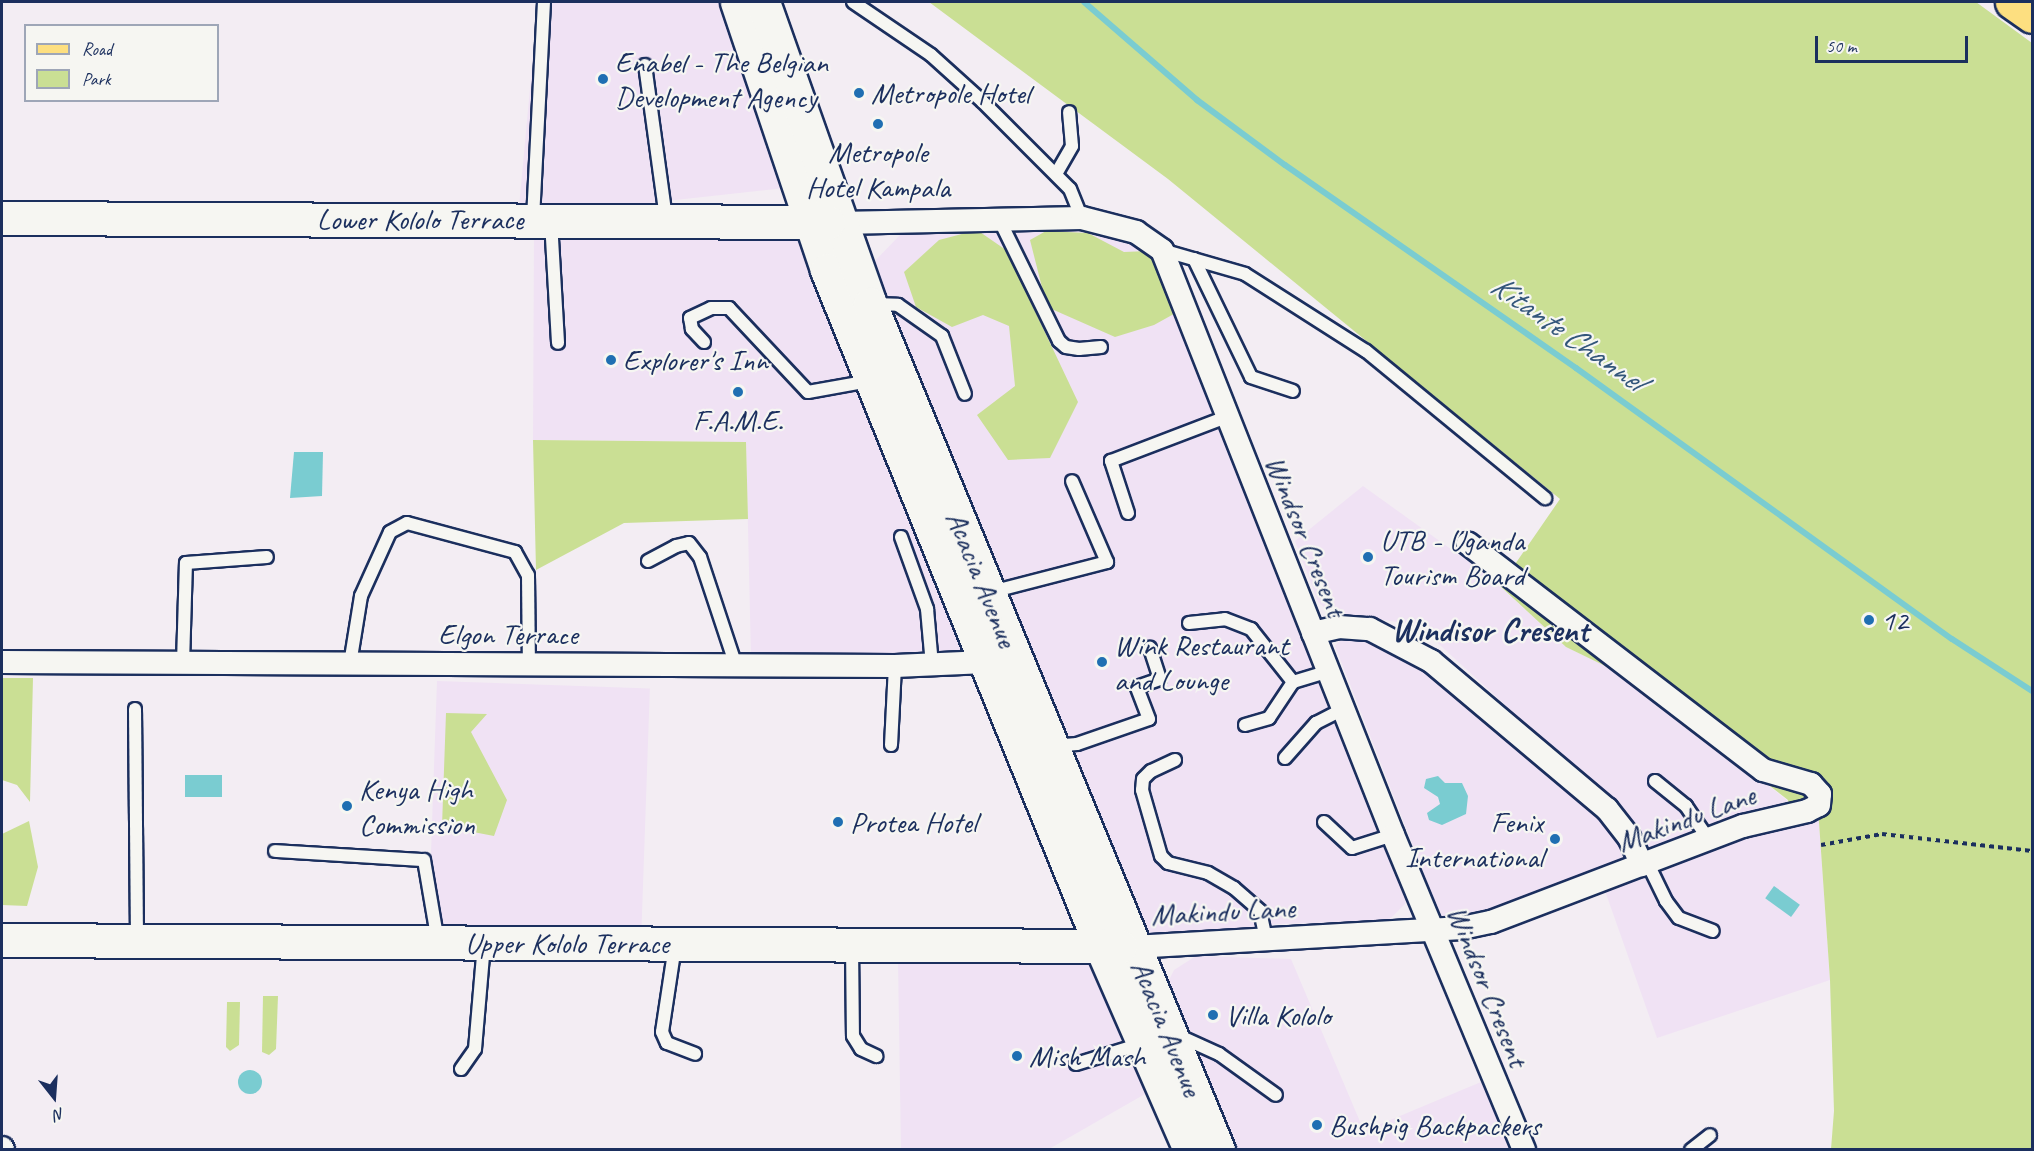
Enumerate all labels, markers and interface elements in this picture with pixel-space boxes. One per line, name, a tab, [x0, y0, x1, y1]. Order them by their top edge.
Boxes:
legend	[24, 24, 219, 102]
scale bar	[1818, 24, 1971, 62]
text: 50 m	[1826, 35, 1857, 57]
text: Road	[82, 38, 112, 60]
place label: Enabel - The Belgian Development Agency	[615, 44, 828, 115]
text: Park	[82, 68, 111, 90]
marker: Enabel - The Belgian Development Agency	[596, 72, 610, 86]
place label: Metropole Hotel	[871, 75, 1030, 111]
marker: Metropole Hotel	[852, 86, 866, 100]
marker: Metropole Hotel Kampala	[871, 117, 885, 131]
place label: Metropole Hotel Kampala	[806, 134, 950, 204]
street label: Lower Kololo Terrace	[318, 201, 522, 237]
water label: Kitante Channel	[1483, 266, 1651, 400]
place label: Explorer's Inn	[623, 342, 768, 378]
marker: Explorer's Inn	[604, 353, 618, 367]
marker: F.A.M.E.	[731, 385, 745, 399]
place label: F.A.M.E.	[693, 402, 783, 438]
street label: Windsor Cresent	[1257, 450, 1355, 622]
street label: Acacia Avenue	[938, 506, 1026, 652]
place label: UTB - Uganda Tourism Board	[1380, 522, 1524, 592]
marker: UTB - Uganda Tourism Board	[1361, 550, 1375, 564]
place label: 12	[1881, 602, 1908, 638]
district label: Windisor Cresent	[1392, 611, 1588, 651]
marker: 12	[1862, 613, 1876, 627]
street label: Elgon Terrace	[439, 616, 577, 652]
place label: Wink Restaurant and Lounge	[1114, 627, 1290, 698]
marker: Wink Restaurant and Lounge	[1095, 655, 1109, 669]
place label: Kenya High Commission	[359, 771, 475, 842]
street label: Makindu Lane	[1612, 776, 1760, 860]
marker: Kenya High Commission	[340, 799, 354, 813]
place label: Protea Hotel	[850, 804, 977, 840]
place label: Fenix International	[1405, 804, 1543, 874]
marker: Protea Hotel	[831, 815, 845, 829]
marker: Fenix International	[1548, 832, 1562, 846]
street label: Makindu Lane	[1150, 889, 1296, 933]
street label: Windsor Cresent	[1439, 900, 1537, 1072]
street label: Upper Kololo Terrace	[465, 925, 669, 961]
street label: Acacia Avenue	[1123, 955, 1211, 1101]
place label: Villa Kololo	[1225, 997, 1330, 1033]
marker: Villa Kololo	[1206, 1008, 1220, 1022]
place label: Mish Mash	[1029, 1038, 1146, 1074]
marker: Mish Mash	[1010, 1049, 1024, 1063]
north arrow	[24, 1067, 84, 1127]
text: N	[52, 1103, 67, 1125]
place label: Bushpig Backpackers	[1329, 1107, 1540, 1143]
marker: Bushpig Backpackers	[1310, 1118, 1324, 1132]

